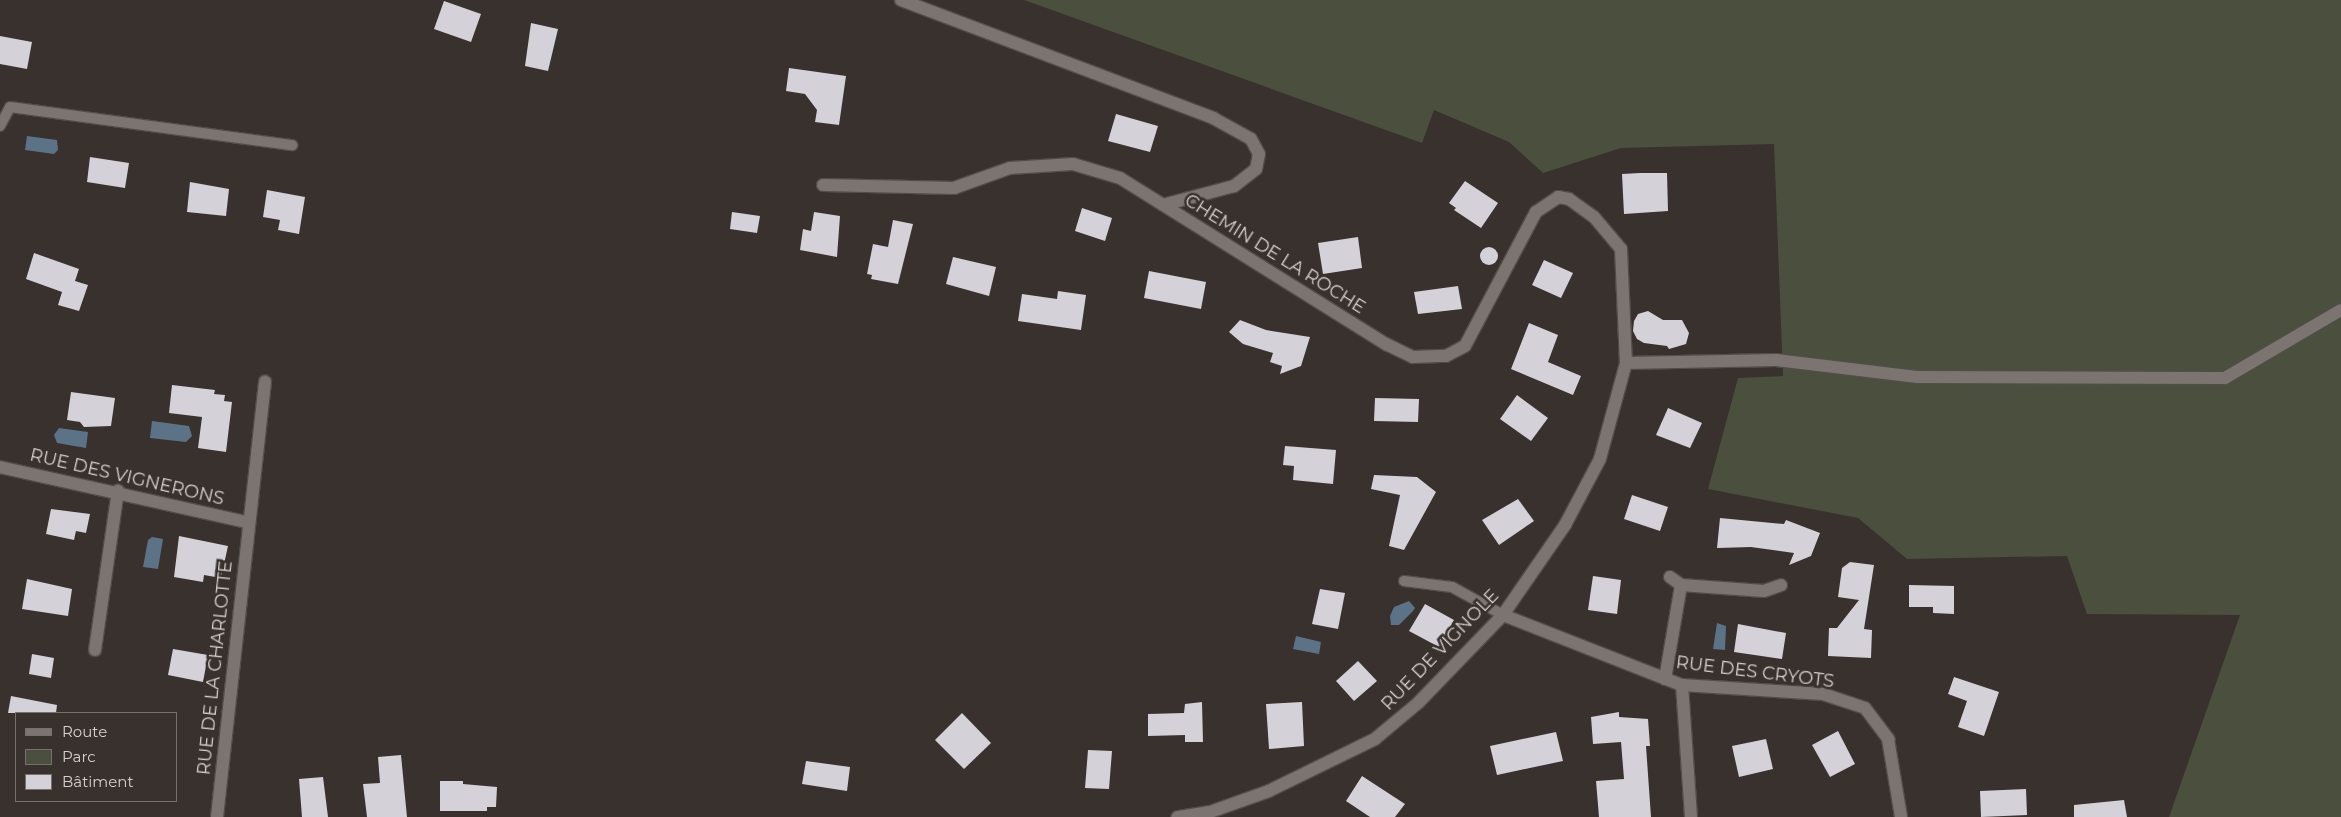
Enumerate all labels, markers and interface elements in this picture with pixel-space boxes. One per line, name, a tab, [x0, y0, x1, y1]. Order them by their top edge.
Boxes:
street label: CHEMIN DE LA ROCHE	[1181, 190, 1369, 318]
street label: RUE DES VIGNERONS	[28, 444, 226, 510]
street label: RUE DE LA CHARLOTTE	[193, 560, 237, 776]
street label: RUE DE VIGNOLE	[1377, 585, 1503, 715]
street label: RUE DES CRYOTS	[1675, 652, 1835, 692]
legend	[15, 712, 178, 802]
text: Route	[62, 722, 107, 741]
text: Parc	[62, 747, 96, 766]
text: Bâtiment	[62, 772, 134, 791]

